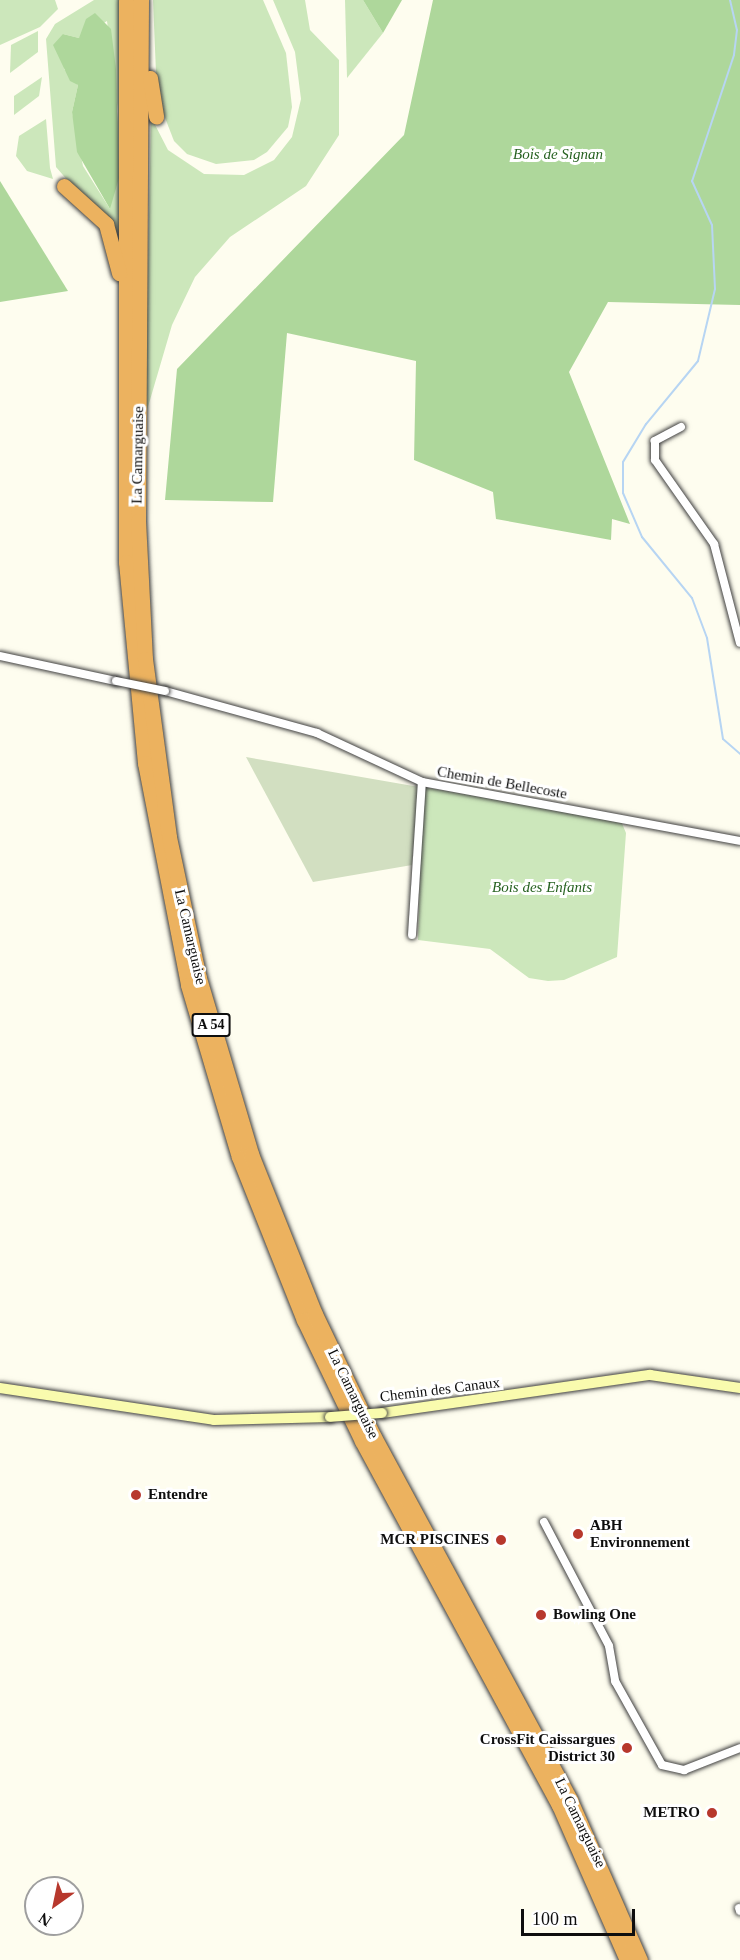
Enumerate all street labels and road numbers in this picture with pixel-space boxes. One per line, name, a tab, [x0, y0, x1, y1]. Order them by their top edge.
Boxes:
street label: La Camarguaise	[128, 406, 148, 504]
street label: Chemin de Bellecoste	[436, 763, 568, 803]
street label: La Camarguaise	[170, 887, 210, 987]
road number: A 54	[190, 1014, 232, 1036]
street label: La Camarguaise	[324, 1346, 382, 1442]
street label: Chemin des Canaux	[379, 1374, 501, 1406]
street label: La Camarguaise	[551, 1775, 609, 1871]

